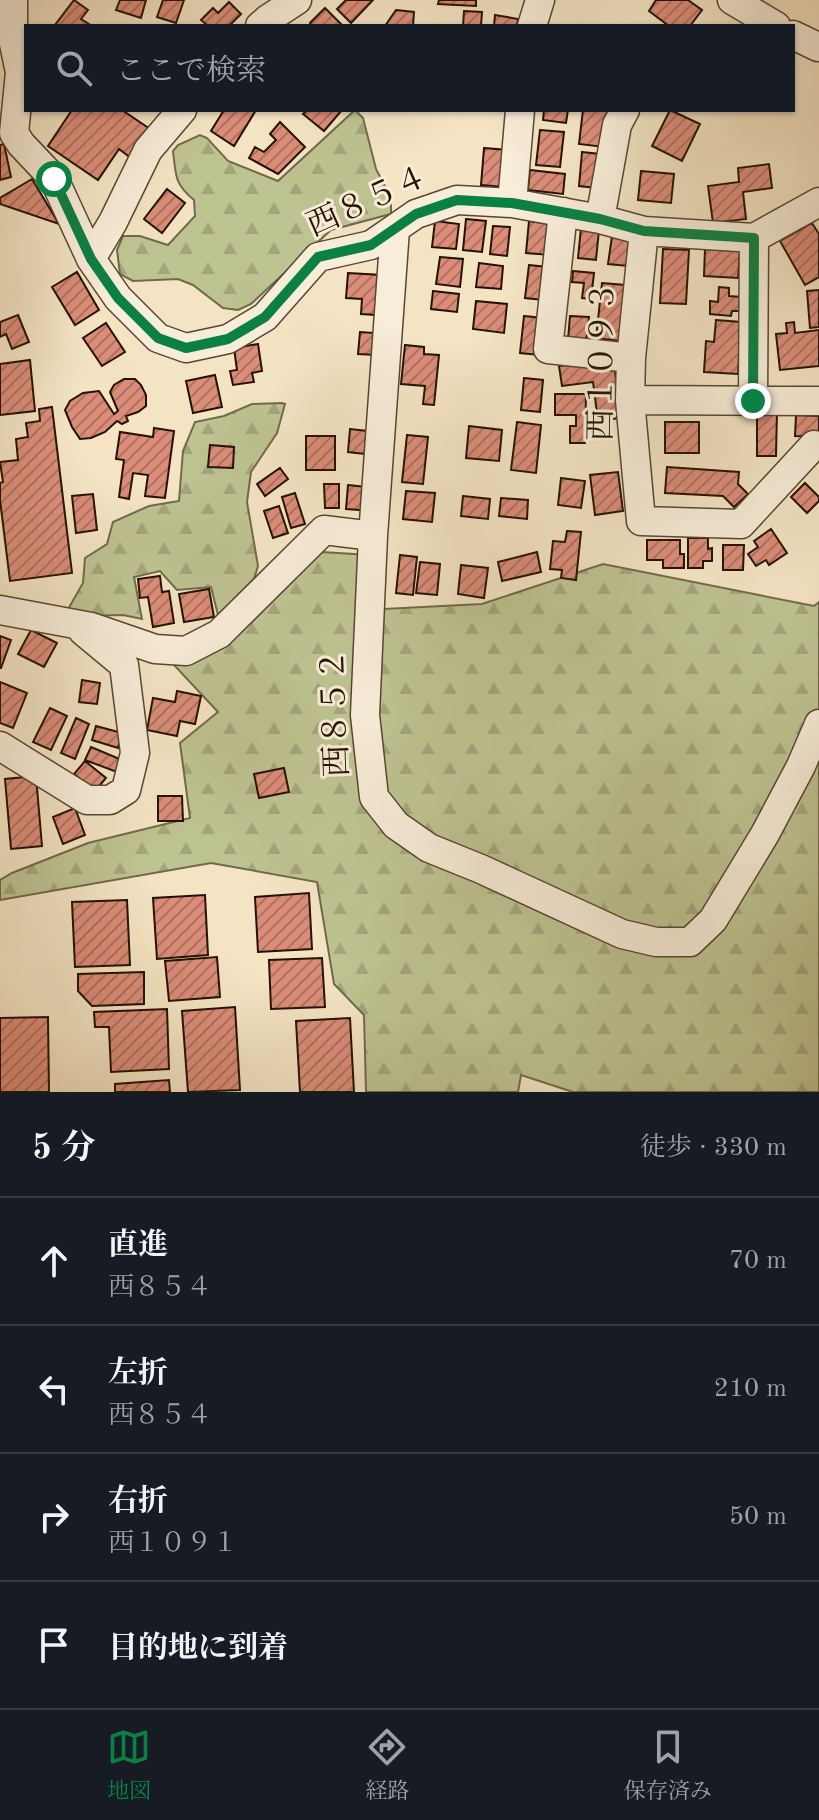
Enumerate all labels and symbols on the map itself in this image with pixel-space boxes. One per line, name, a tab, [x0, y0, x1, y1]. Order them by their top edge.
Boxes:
street label: 西８５４	[302, 160, 433, 244]
route start	[36, 161, 72, 197]
street label: 西１０９３	[584, 281, 621, 441]
route end	[735, 383, 771, 419]
street label: 西８５２	[316, 648, 355, 778]

